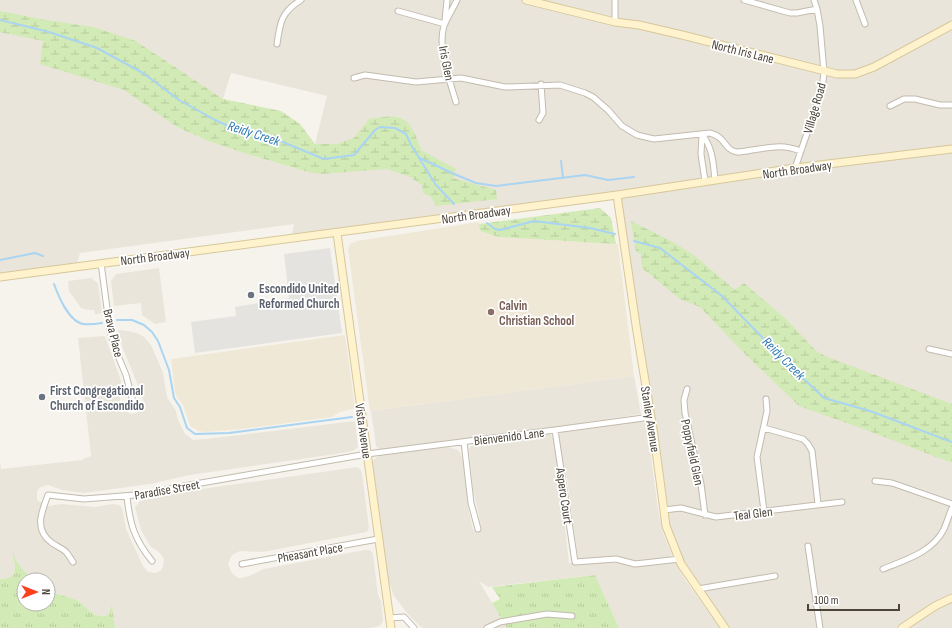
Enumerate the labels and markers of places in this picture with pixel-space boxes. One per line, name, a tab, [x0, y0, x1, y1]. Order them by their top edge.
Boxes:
place label: Escondido United Reformed Church	[259, 281, 340, 312]
marker: Escondido United Reformed Church	[246, 290, 256, 300]
place label: Calvin Christian School	[499, 298, 575, 329]
marker: Calvin Christian School	[486, 307, 496, 317]
place label: First Congregational Church of Escondido	[50, 383, 145, 414]
marker: First Congregational Church of Escondido	[37, 392, 47, 402]

